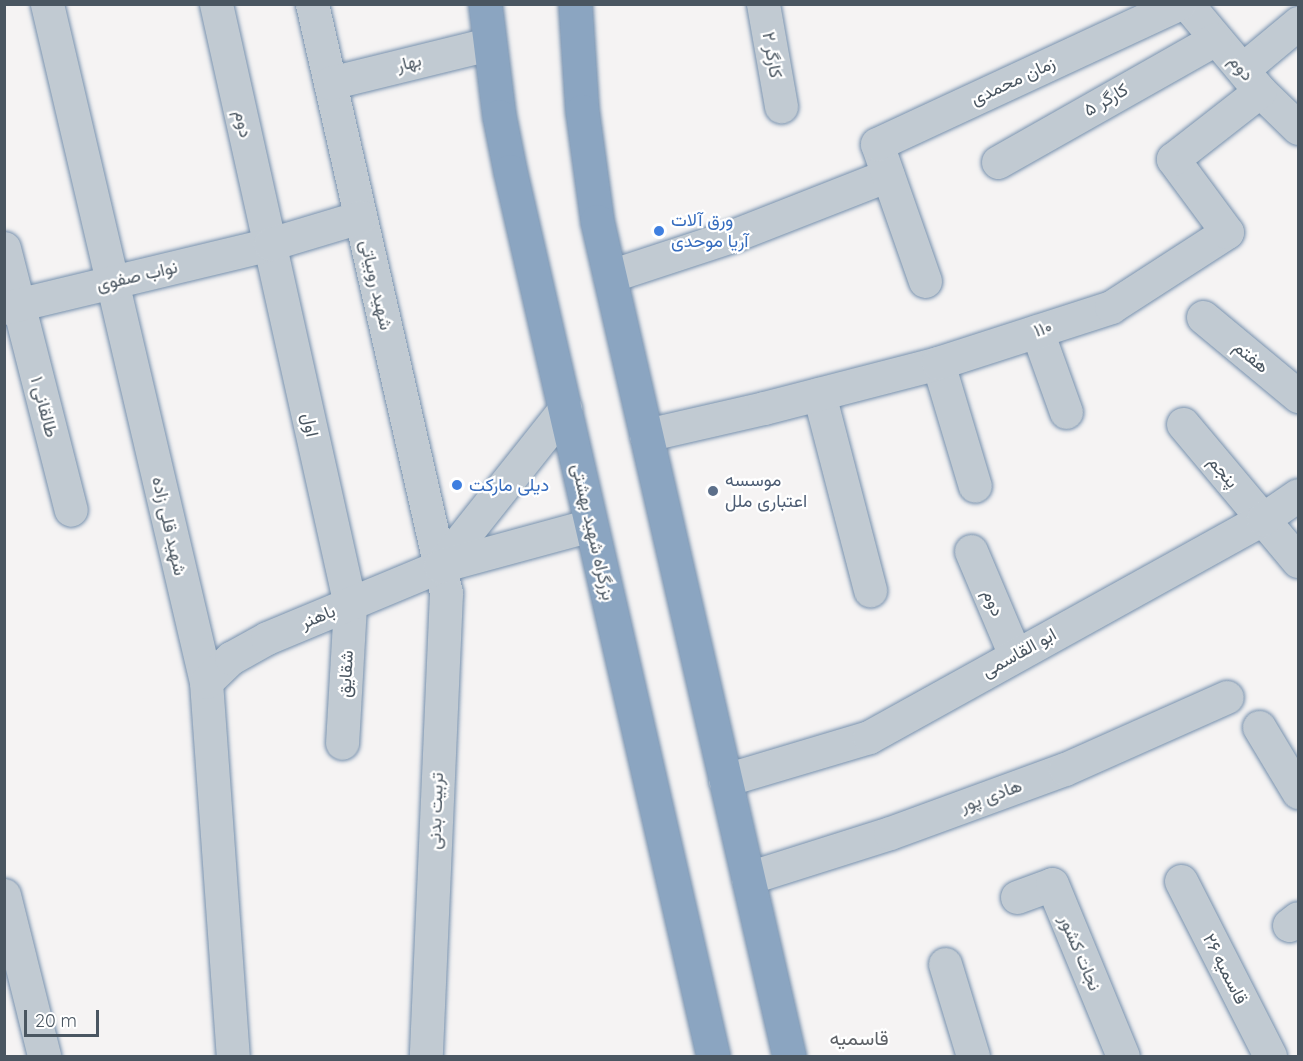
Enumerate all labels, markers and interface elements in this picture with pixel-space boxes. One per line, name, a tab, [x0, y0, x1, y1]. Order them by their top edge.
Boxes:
street label: کارگر ۲	[757, 30, 787, 80]
street label: بهار	[394, 49, 424, 77]
street label: دوم	[1224, 51, 1258, 85]
street label: زمان محمدی	[967, 52, 1059, 110]
street label: کارگر ۵	[1080, 79, 1132, 121]
street label: دوم	[229, 108, 257, 140]
place label: ورق آلات آریا موحدی	[671, 210, 749, 252]
marker: ورق آلات آریا موحدی	[652, 224, 666, 238]
street label: شهید روبیاتی	[355, 238, 397, 332]
street label: نواب صفوی	[94, 256, 180, 296]
street label: ۱۱۰	[1031, 316, 1055, 342]
street label: هفتم	[1229, 336, 1273, 378]
street label: طالقانی ۱	[26, 374, 62, 440]
street label: اول	[297, 411, 323, 439]
street label: پنجم	[1203, 452, 1243, 492]
street label: بزرگراه شهید بهشتی	[567, 462, 619, 602]
place label: موسسه اعتباری ملل	[725, 470, 807, 512]
street label: شهید قلی زاده	[147, 474, 191, 578]
place label: دیلی مارکت	[469, 474, 549, 496]
marker: دیلی مارکت	[450, 478, 464, 492]
marker: موسسه اعتباری ملل	[706, 484, 720, 498]
street label: دوم	[978, 586, 1008, 620]
street label: باهنر	[297, 600, 339, 634]
street label: ابو القاسمی	[978, 624, 1060, 682]
street label: شقایق	[334, 650, 358, 698]
street label: تربیت بدنی	[424, 772, 448, 850]
street label: هادی پور	[957, 775, 1025, 817]
street label: نجات کشور	[1054, 912, 1106, 994]
street label: قاسمیه ۲۶	[1198, 930, 1252, 1008]
scale bar	[27, 998, 102, 1036]
text: 20 m	[35, 1009, 77, 1032]
district label: قاسمیه	[829, 1025, 889, 1049]

